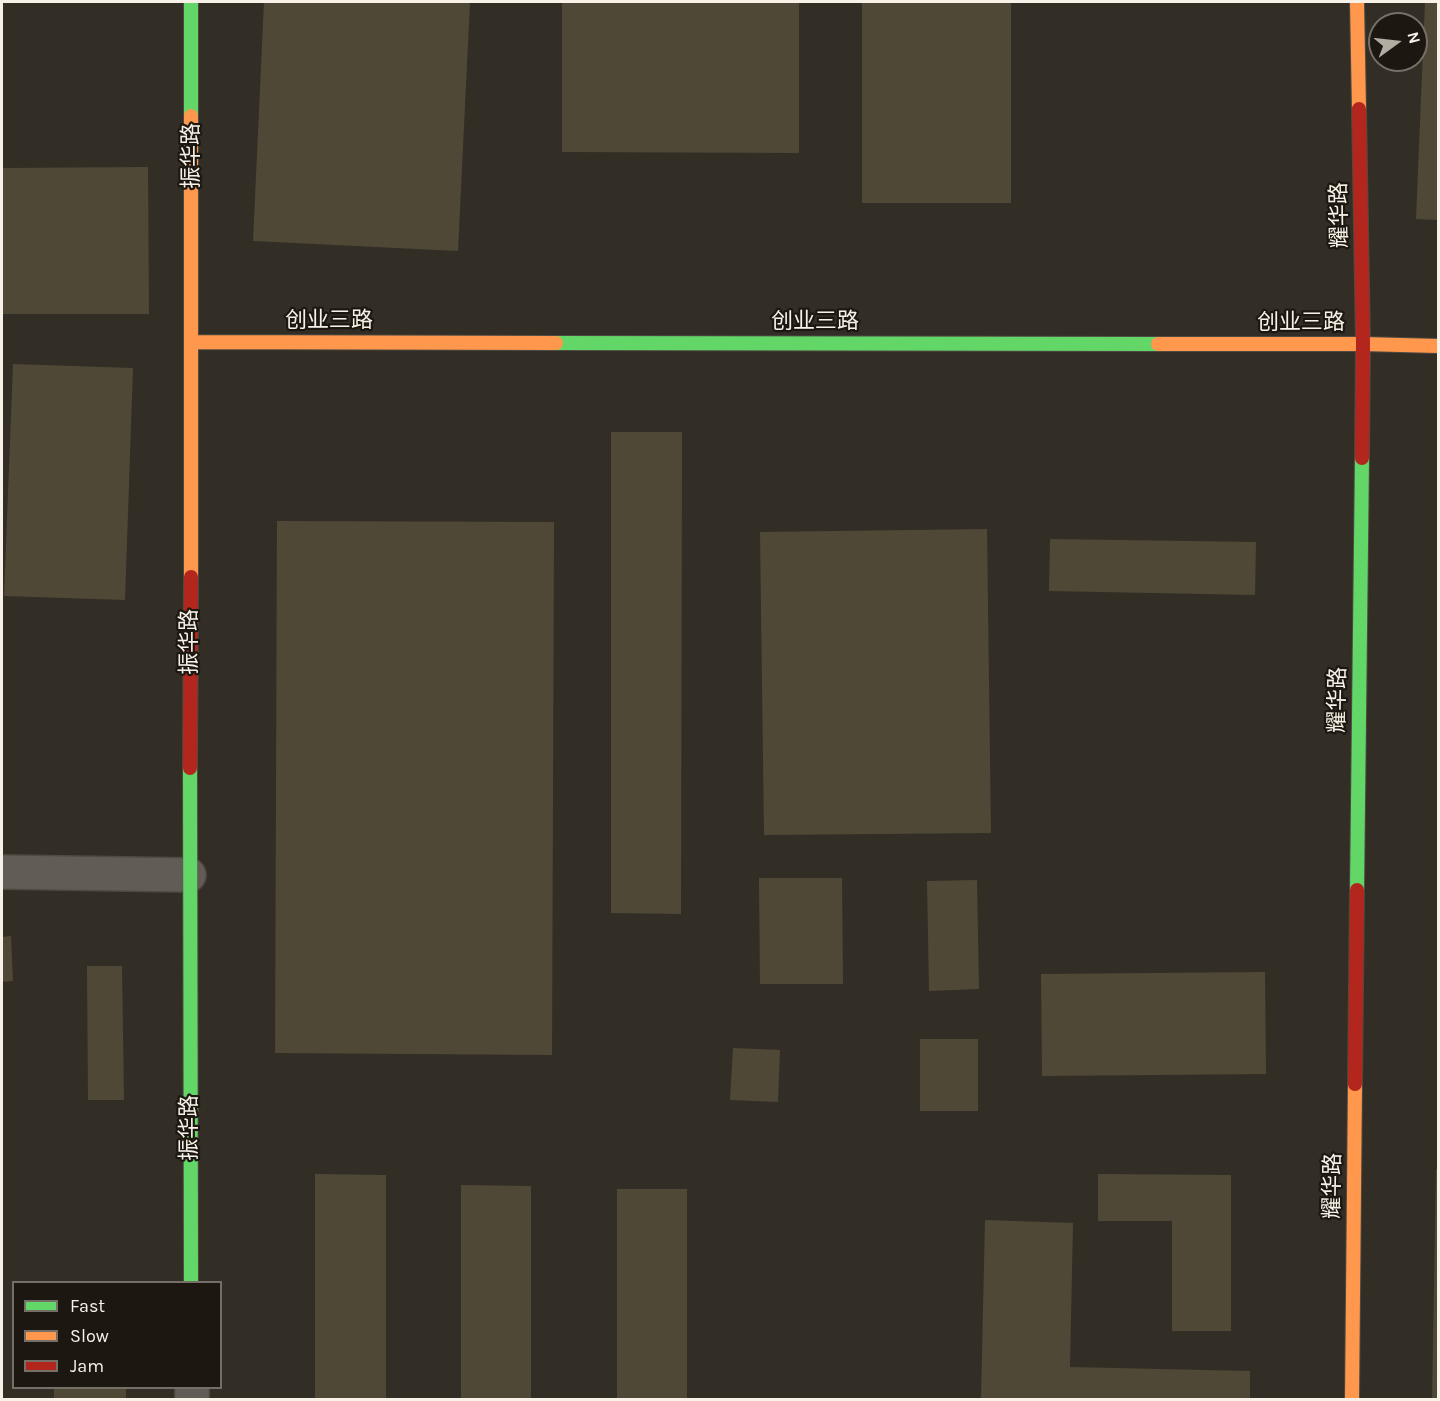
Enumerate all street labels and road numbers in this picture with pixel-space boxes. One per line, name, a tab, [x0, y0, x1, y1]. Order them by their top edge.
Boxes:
street label: 振华路	[179, 123, 205, 189]
street label: 耀华路	[1326, 182, 1354, 248]
street label: 创业三路	[285, 308, 373, 334]
street label: 创业三路	[771, 309, 859, 335]
street label: 创业三路	[1257, 310, 1345, 336]
street label: 振华路	[177, 609, 203, 675]
street label: 耀华路	[1324, 667, 1352, 733]
street label: 振华路	[177, 1095, 203, 1161]
street label: 耀华路	[1319, 1153, 1347, 1219]

